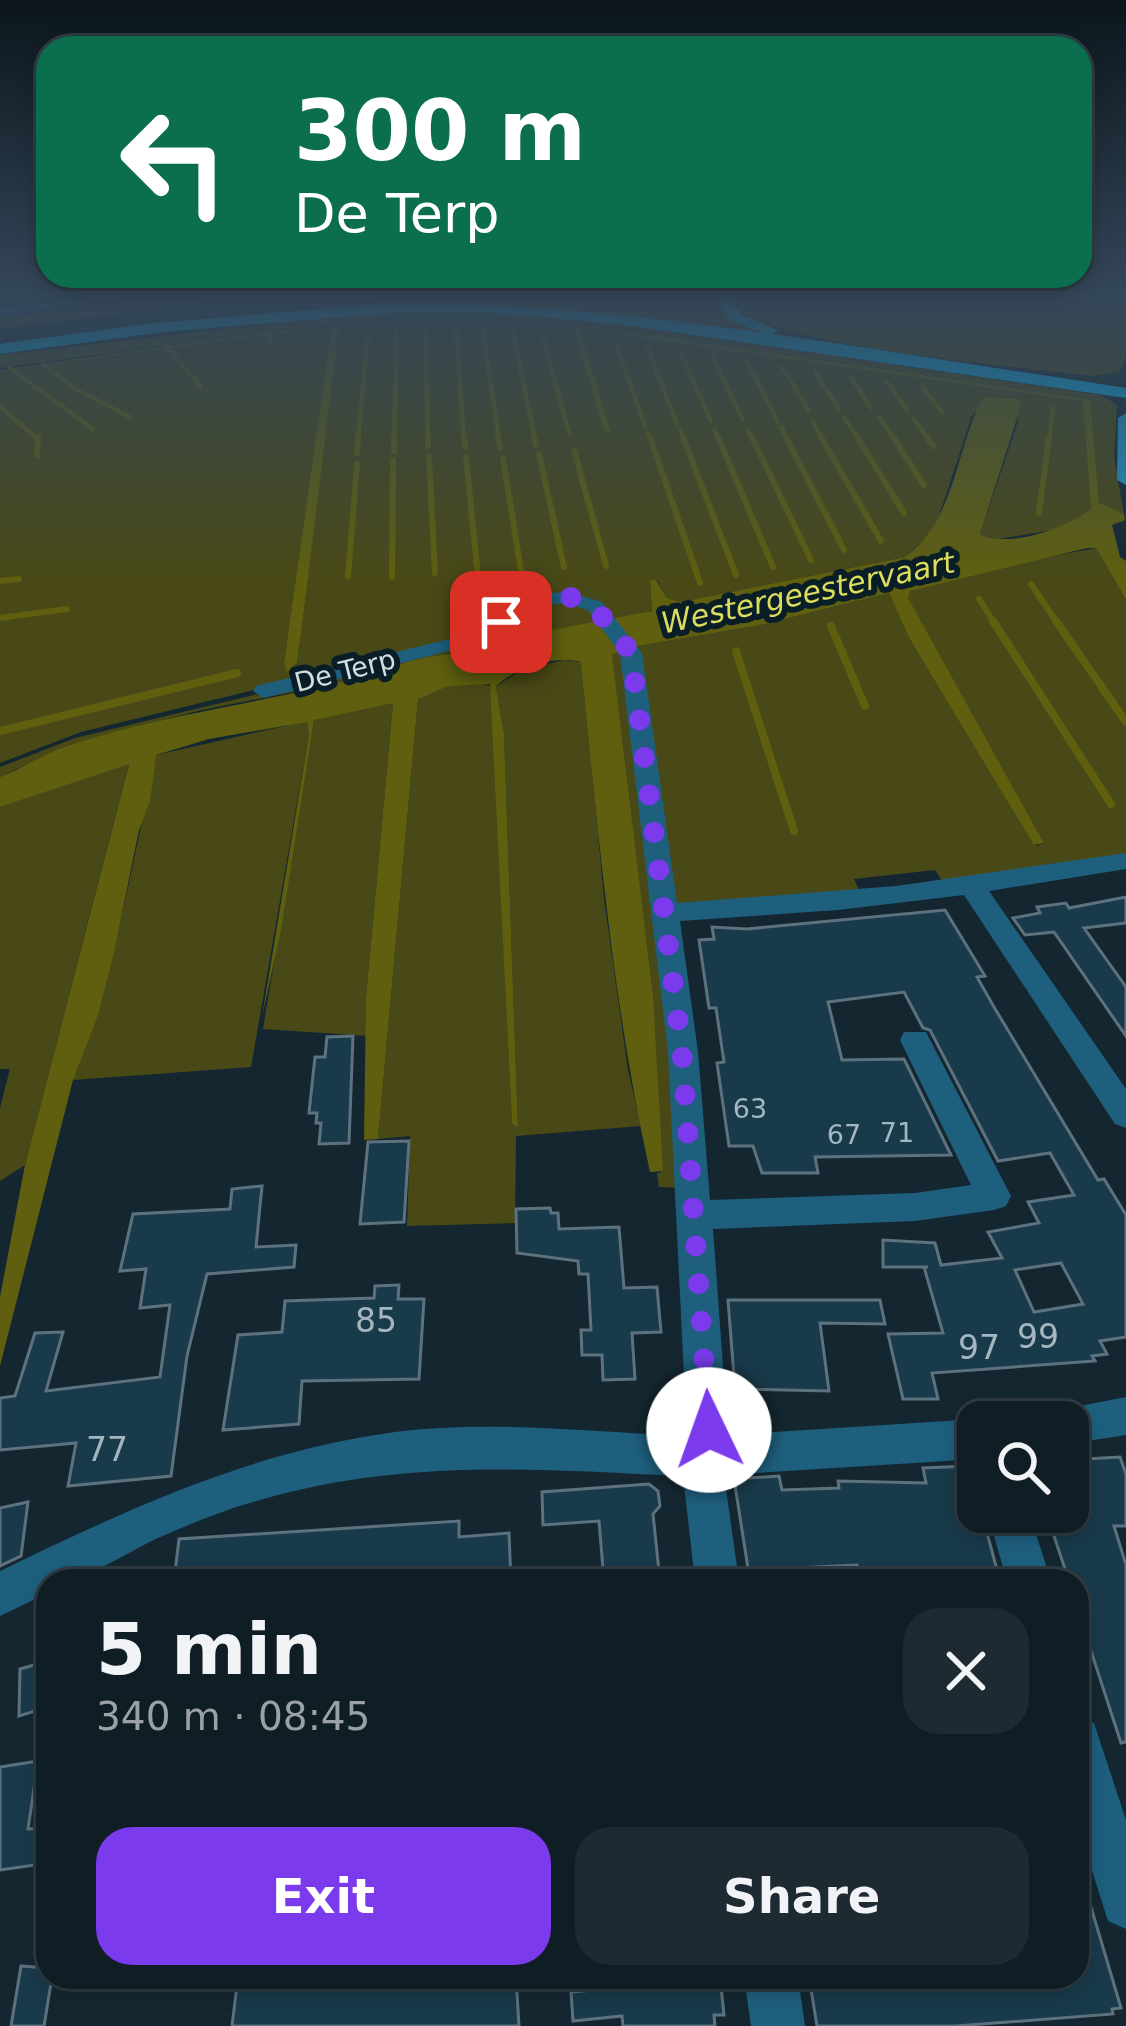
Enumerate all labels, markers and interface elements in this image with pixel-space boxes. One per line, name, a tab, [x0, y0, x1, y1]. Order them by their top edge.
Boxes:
text: 300 m	[294, 82, 586, 180]
icon: left	[96, 84, 252, 240]
text: De Terp	[294, 182, 499, 245]
water label: Westergeestervaart	[658, 544, 959, 641]
pin	[450, 571, 552, 673]
icon: arrive	[468, 589, 534, 655]
street label: De Terp	[291, 643, 398, 698]
house number: 63	[733, 1093, 767, 1124]
house number: 71	[880, 1117, 914, 1148]
house number: 67	[827, 1119, 861, 1150]
house number: 85	[355, 1301, 397, 1340]
house number: 99	[1017, 1317, 1059, 1356]
house number: 97	[958, 1328, 1000, 1367]
position arrow	[646, 1367, 772, 1493]
map controls	[957, 1401, 1089, 1533]
button: search	[957, 1401, 1089, 1533]
house number: 77	[86, 1430, 128, 1469]
text: 5 min	[96, 1607, 322, 1691]
button: close	[903, 1608, 1029, 1734]
text: 340 m · 08:45	[96, 1694, 370, 1739]
button: Exit	[96, 1827, 551, 1965]
button: Share	[575, 1827, 1029, 1965]

